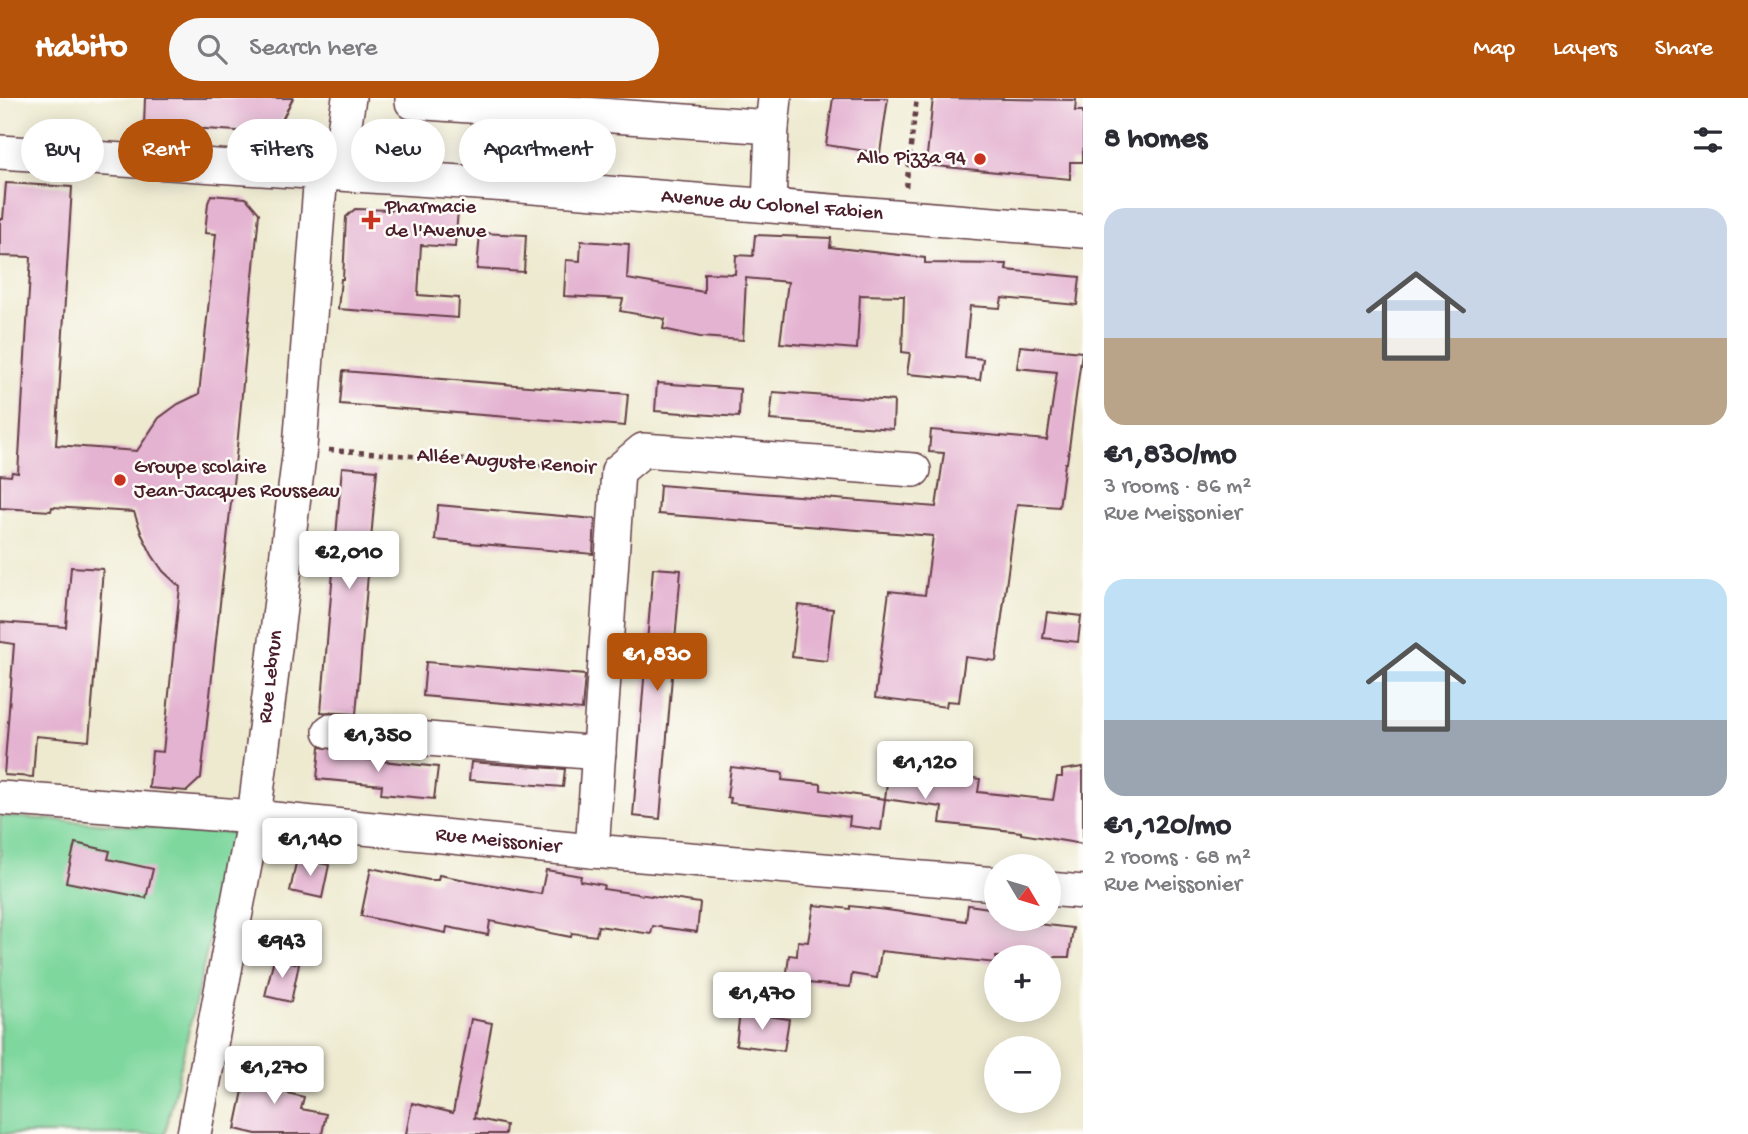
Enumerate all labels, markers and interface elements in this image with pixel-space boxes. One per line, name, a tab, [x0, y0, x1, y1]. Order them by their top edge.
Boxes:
search box	[169, 18, 659, 81]
text: Habito	[35, 30, 127, 68]
icon: search	[193, 30, 231, 68]
text: Search here	[249, 34, 377, 65]
text: Map	[1473, 35, 1515, 64]
text: Layers	[1553, 35, 1617, 64]
text: Share	[1655, 35, 1713, 64]
chip: Buy	[21, 119, 104, 182]
chip: Rent	[118, 119, 213, 182]
chip: Filters	[227, 119, 337, 182]
chip: New	[351, 119, 445, 182]
chip: Apartment	[459, 119, 616, 182]
icon: filters	[1689, 121, 1727, 159]
text: 8 homes	[1104, 123, 1207, 158]
place label: Allo Pizza 94	[857, 147, 966, 172]
marker: Allo Pizza 94	[972, 151, 988, 167]
street label: Avenue du Colonel Fabien	[660, 185, 884, 227]
place label: Pharmacie de l'Avenue	[384, 196, 487, 245]
marker: Pharmacie de l'Avenue	[363, 212, 379, 228]
icon: home	[1353, 253, 1479, 379]
text: €1,830/mo	[1104, 439, 1237, 474]
street label: Allée Auguste Renoir	[416, 444, 598, 482]
place label: Groupe scolaire Jean-Jacques Rousseau	[134, 456, 340, 505]
marker: Groupe scolaire Jean-Jacques Rousseau	[112, 472, 128, 488]
text: 3 rooms · 86 m²	[1104, 474, 1251, 501]
text: Rue Meissonier	[1104, 501, 1242, 528]
pin: €2,010	[292, 532, 406, 591]
text: €2,010	[315, 540, 383, 567]
icon: home	[1353, 624, 1479, 750]
street label: Rue Lebrun	[253, 629, 290, 725]
pin: €1,830	[600, 634, 714, 693]
text: €1,830	[623, 642, 691, 669]
pin: €1,350	[321, 714, 435, 774]
text: €1,350	[344, 723, 412, 750]
pin: €1,120	[868, 742, 982, 801]
text: €1,120	[893, 750, 957, 777]
text: €1,120/mo	[1104, 810, 1231, 845]
pin: €1,140	[253, 818, 367, 878]
street label: Rue Meissonier	[434, 823, 563, 860]
text: €1,140	[278, 827, 342, 854]
text: 2 rooms · 68 m²	[1104, 845, 1251, 872]
north arrow	[984, 854, 1060, 931]
map controls	[984, 854, 1061, 1113]
text: Rue Meissonier	[1104, 872, 1242, 899]
pin: €943	[241, 920, 323, 980]
text: €943	[258, 929, 306, 956]
button: +	[984, 945, 1061, 1022]
pin: €1,470	[705, 972, 819, 1032]
text: €1,470	[729, 981, 795, 1008]
button: −	[984, 1036, 1061, 1113]
pin: €1,270	[217, 1046, 331, 1106]
text: €1,270	[241, 1055, 307, 1082]

